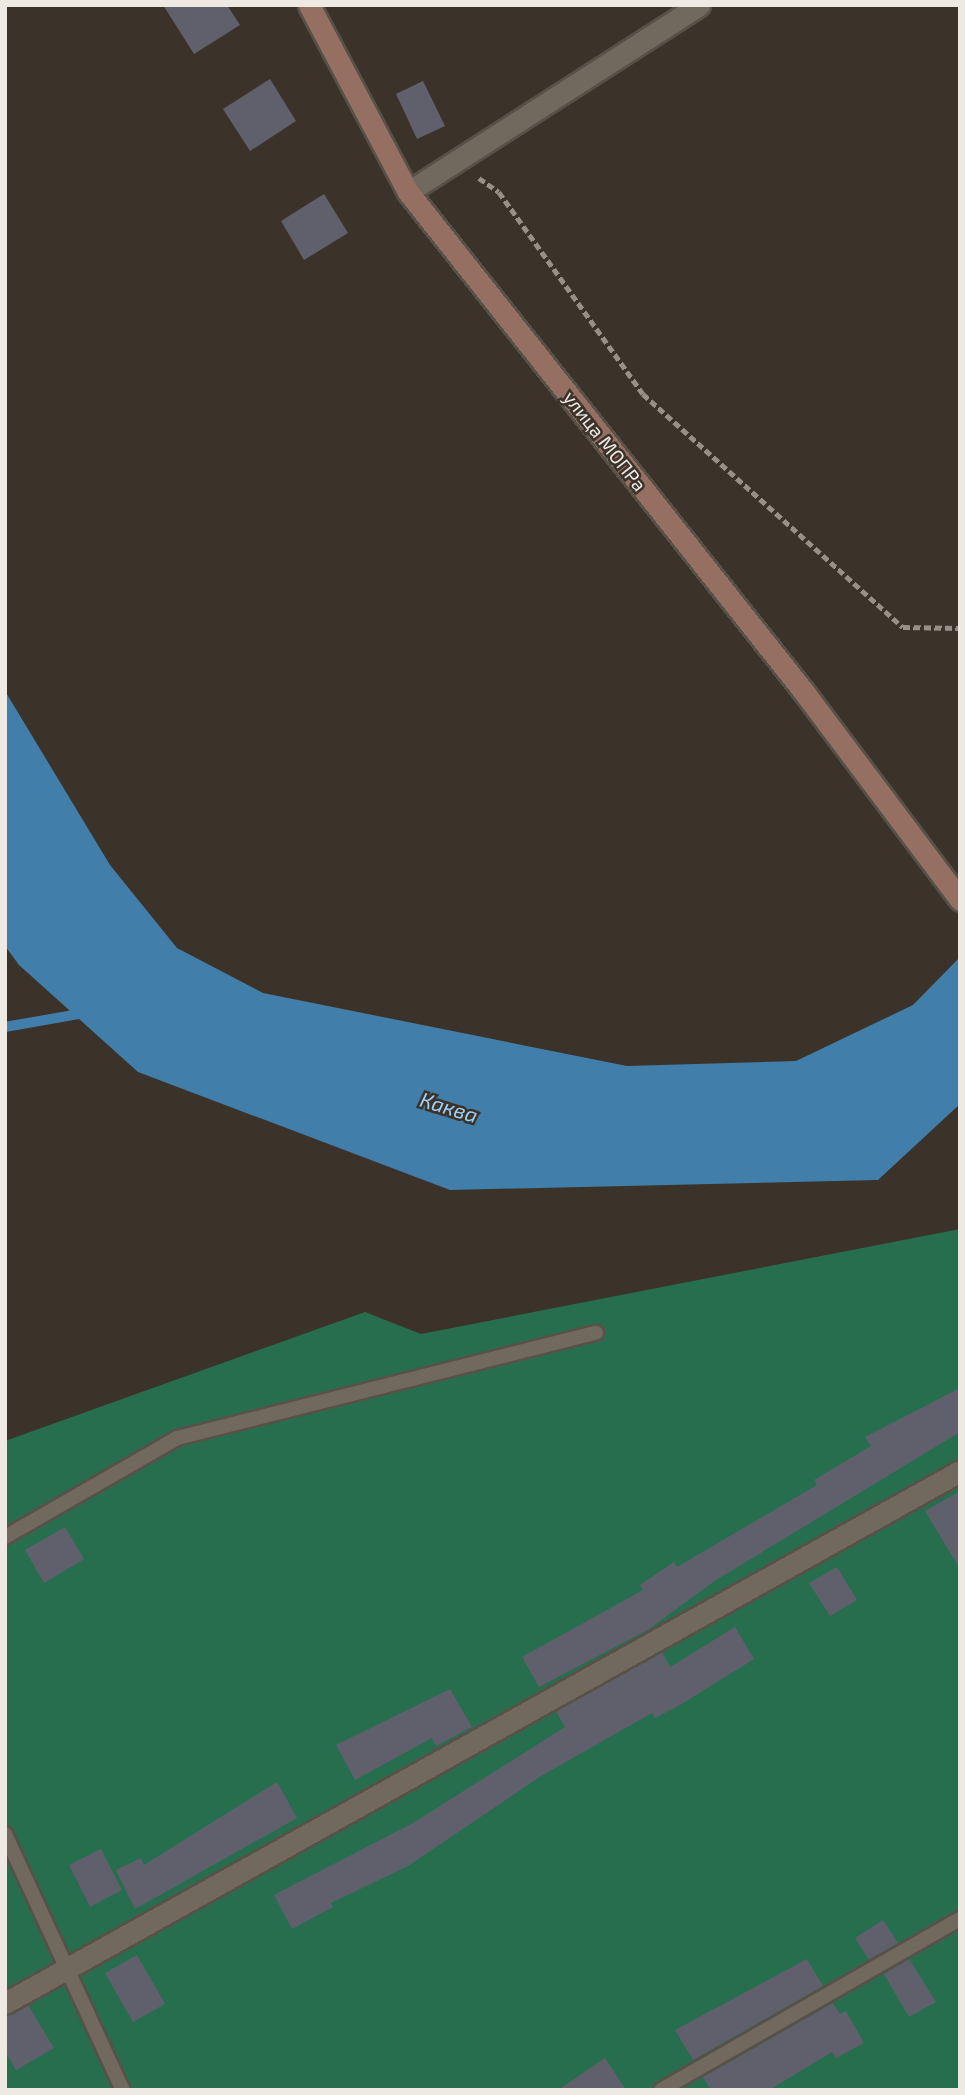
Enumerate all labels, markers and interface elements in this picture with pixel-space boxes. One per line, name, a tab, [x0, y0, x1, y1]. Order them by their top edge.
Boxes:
street label: улица МОПРа	[559, 386, 651, 496]
water label: Каква	[417, 1086, 481, 1128]

